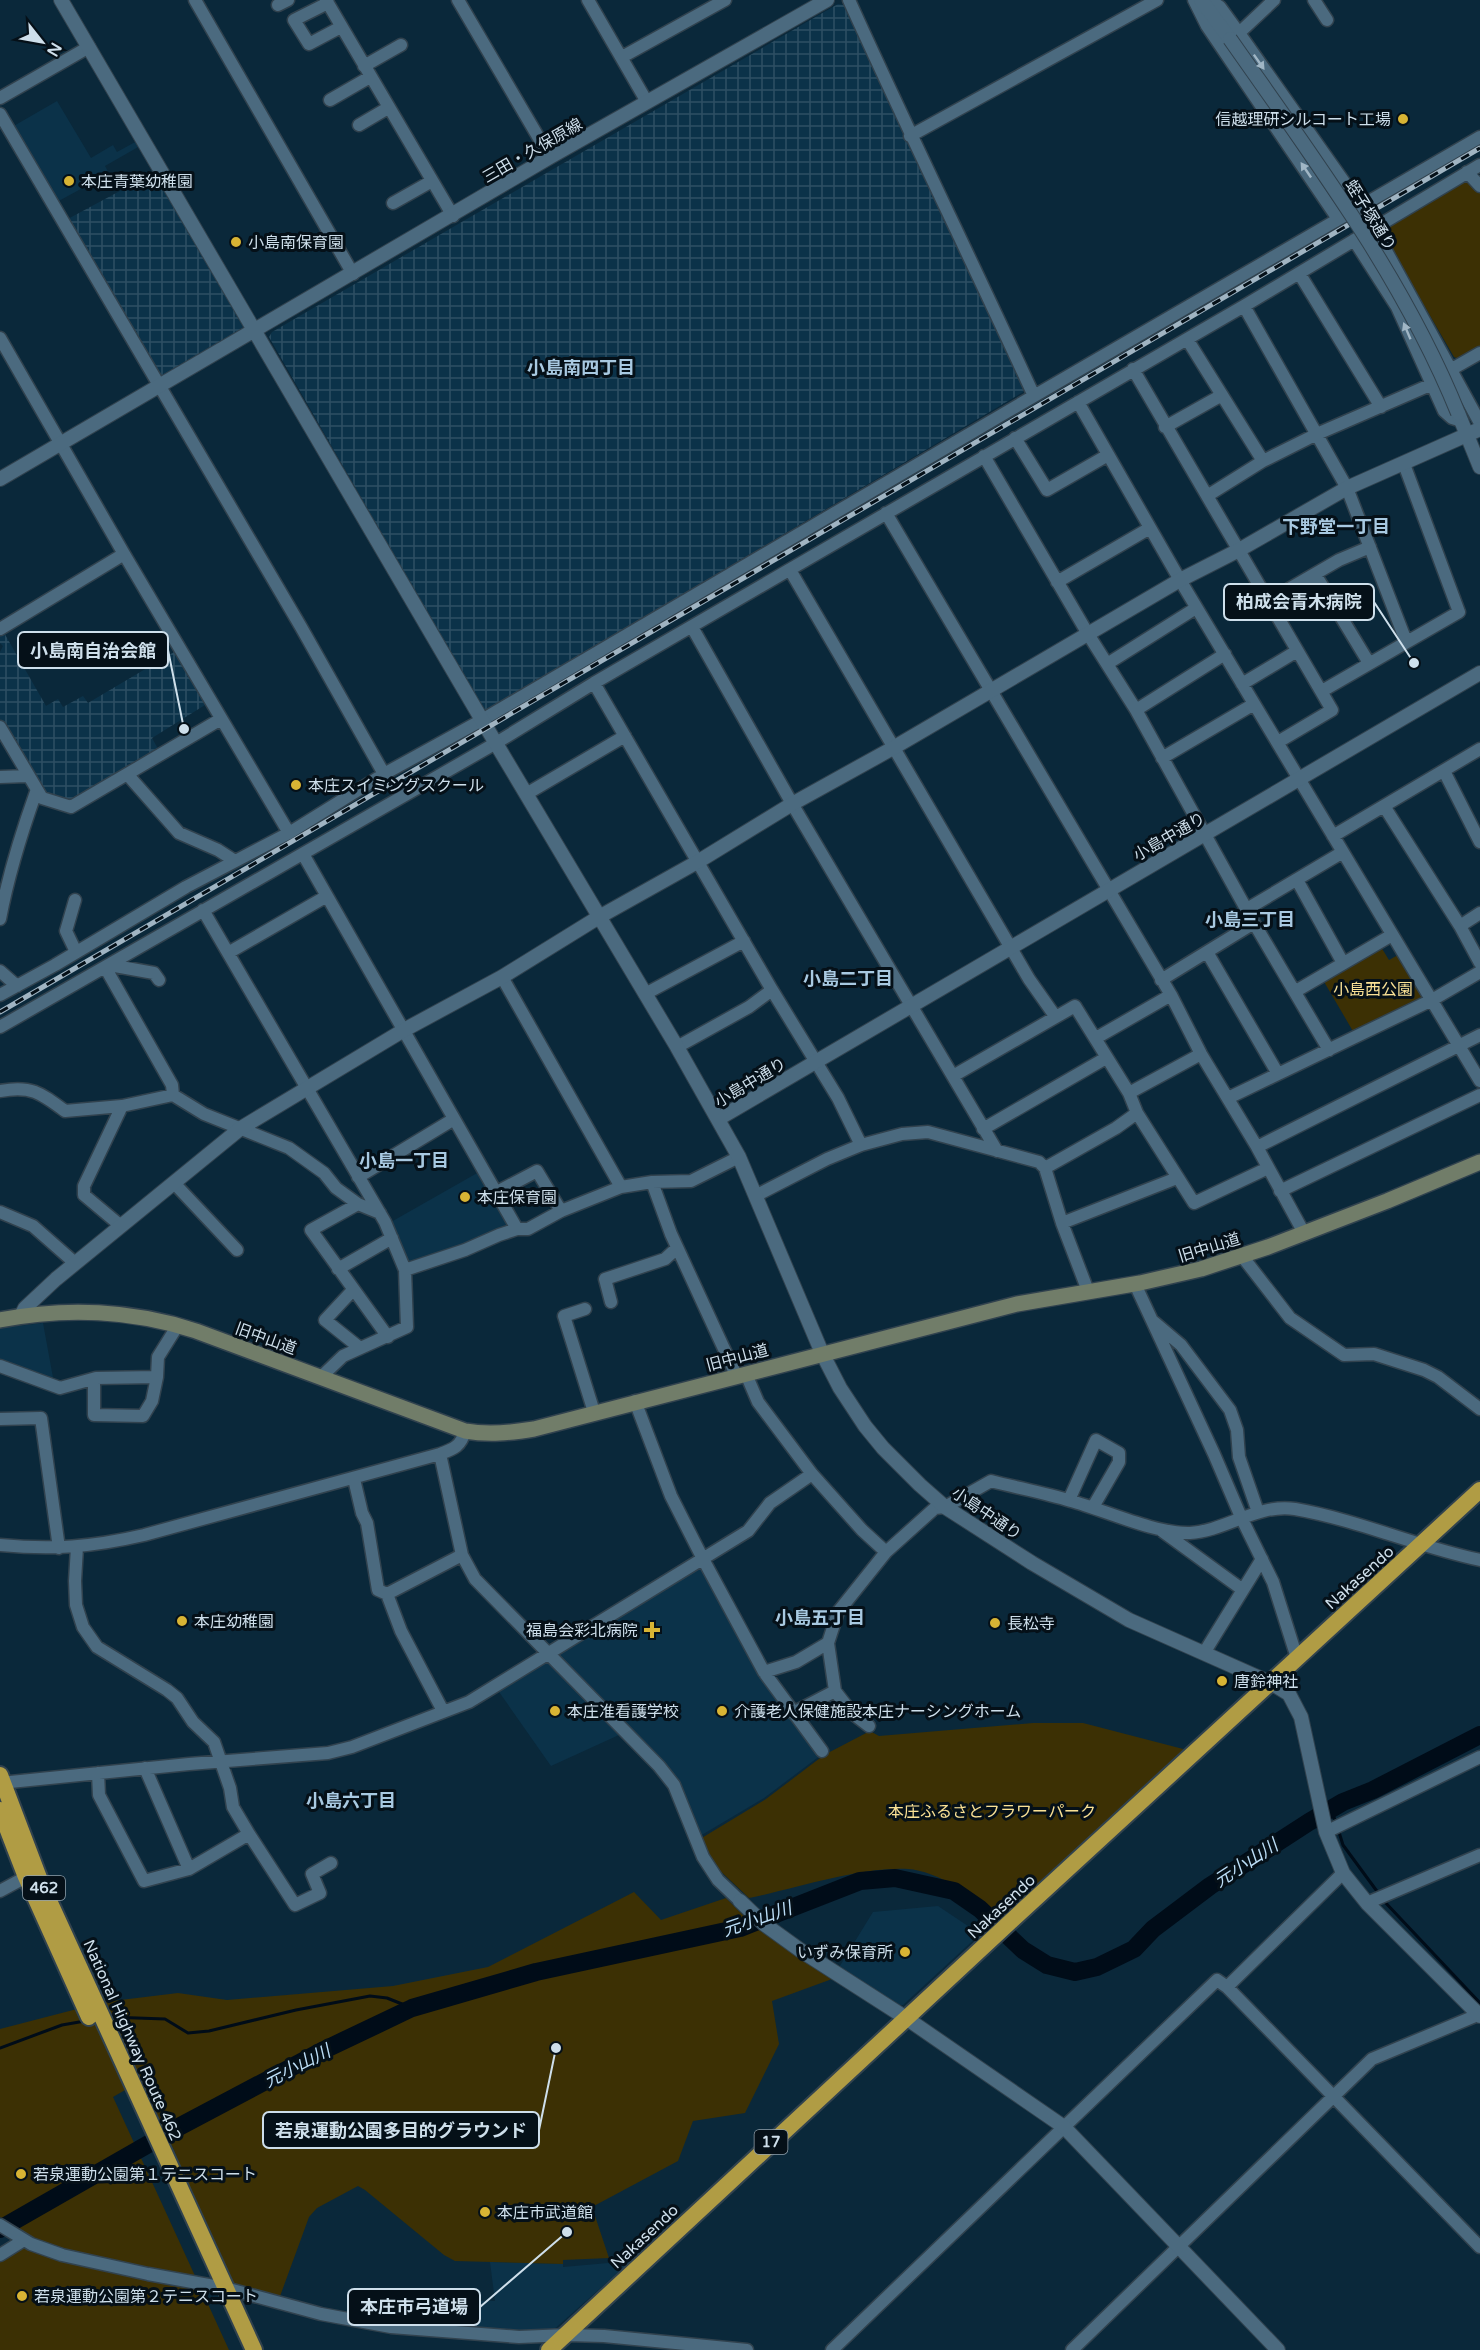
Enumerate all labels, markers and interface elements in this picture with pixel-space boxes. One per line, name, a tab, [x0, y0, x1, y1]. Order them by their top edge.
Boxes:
north arrow	[12, 12, 72, 72]
text: N	[42, 39, 66, 60]
one-way arrow	[1253, 54, 1264, 70]
place label: 信越理研シルコート工場	[1215, 110, 1391, 130]
marker: 信越理研シルコート工場	[1396, 112, 1410, 126]
street label: 三田・久保原線	[479, 114, 586, 188]
one-way arrow	[1300, 163, 1312, 179]
place label: 本庄青葉幼稚園	[81, 172, 193, 192]
marker: 本庄青葉幼稚園	[62, 174, 76, 188]
street label: 蛭子塚通り	[1340, 176, 1400, 255]
place label: 小島南保育園	[248, 233, 344, 253]
marker: 小島南保育園	[229, 235, 243, 249]
one-way arrow	[1402, 322, 1411, 340]
district label: 小島南四丁目	[527, 357, 635, 379]
district label: 下野堂一丁目	[1282, 516, 1390, 538]
callout: 柏成会青木病院	[1224, 584, 1374, 620]
text: 柏成会青木病院	[1236, 591, 1362, 613]
callout: 小島南自治会館	[18, 632, 168, 668]
text: 小島南自治会館	[30, 640, 156, 662]
place label: 本庄スイミングスクール	[308, 776, 484, 796]
marker: 本庄スイミングスクール	[289, 778, 303, 792]
street label: 小島中通り	[1130, 808, 1209, 866]
district label: 小島三丁目	[1205, 909, 1295, 931]
district label: 小島二丁目	[803, 968, 893, 990]
park label: 小島西公園	[1333, 980, 1413, 1000]
street label: 小島中通り	[711, 1054, 790, 1112]
district label: 小島一丁目	[359, 1150, 449, 1172]
place label: 本庄保育園	[477, 1188, 557, 1208]
marker: 本庄保育園	[458, 1190, 472, 1204]
street label: 旧中山道	[1176, 1229, 1243, 1267]
street label: 旧中山道	[232, 1319, 299, 1359]
street label: 旧中山道	[704, 1340, 771, 1376]
street label: 小島中通り	[948, 1483, 1025, 1544]
street label: Nakasendo	[1321, 1542, 1398, 1614]
district label: 小島五丁目	[775, 1607, 865, 1629]
place label: 本庄幼稚園	[194, 1612, 274, 1632]
marker: 本庄幼稚園	[175, 1614, 189, 1628]
place label: 長松寺	[1007, 1614, 1055, 1634]
marker: 長松寺	[988, 1616, 1002, 1630]
place label: 福島会彩北病院	[526, 1621, 638, 1641]
marker: 福島会彩北病院	[643, 1621, 661, 1639]
place label: 唐鈴神社	[1234, 1672, 1298, 1692]
marker: 唐鈴神社	[1215, 1674, 1229, 1688]
place label: 本庄准看護学校	[567, 1702, 679, 1722]
place label: 介護老人保健施設本庄ナーシングホーム	[734, 1702, 1021, 1722]
marker: 本庄准看護学校	[548, 1704, 562, 1718]
marker: 介護老人保健施設本庄ナーシングホーム	[715, 1704, 729, 1718]
district label: 小島六丁目	[306, 1790, 396, 1812]
park label: 本庄ふるさとフラワーパーク	[888, 1802, 1096, 1822]
water label: 元小山川	[1210, 1833, 1284, 1892]
street label: Nakasendo	[964, 1870, 1040, 1943]
road number: 462	[23, 1876, 65, 1900]
water label: 元小山川	[719, 1896, 797, 1941]
street label: National Highway Route 462	[79, 1937, 186, 2144]
place label: いずみ保育所	[797, 1943, 893, 1963]
marker: いずみ保育所	[898, 1945, 912, 1959]
water label: 元小山川	[260, 2039, 336, 2092]
callout: 若泉運動公園多目的グラウンド	[263, 2112, 539, 2148]
text: 若泉運動公園多目的グラウンド	[275, 2120, 527, 2142]
road number: 17	[754, 2130, 788, 2154]
place label: 若泉運動公園第１テニスコート	[33, 2165, 257, 2185]
marker: 若泉運動公園第１テニスコート	[14, 2167, 28, 2181]
street label: Nakasendo	[607, 2200, 683, 2273]
place label: 本庄市武道館	[497, 2203, 593, 2223]
marker: 本庄市武道館	[478, 2205, 492, 2219]
place label: 若泉運動公園第２テニスコート	[34, 2287, 258, 2307]
marker: 若泉運動公園第２テニスコート	[15, 2289, 29, 2303]
callout: 本庄市弓道場	[348, 2289, 480, 2325]
text: 本庄市弓道場	[360, 2296, 468, 2318]

